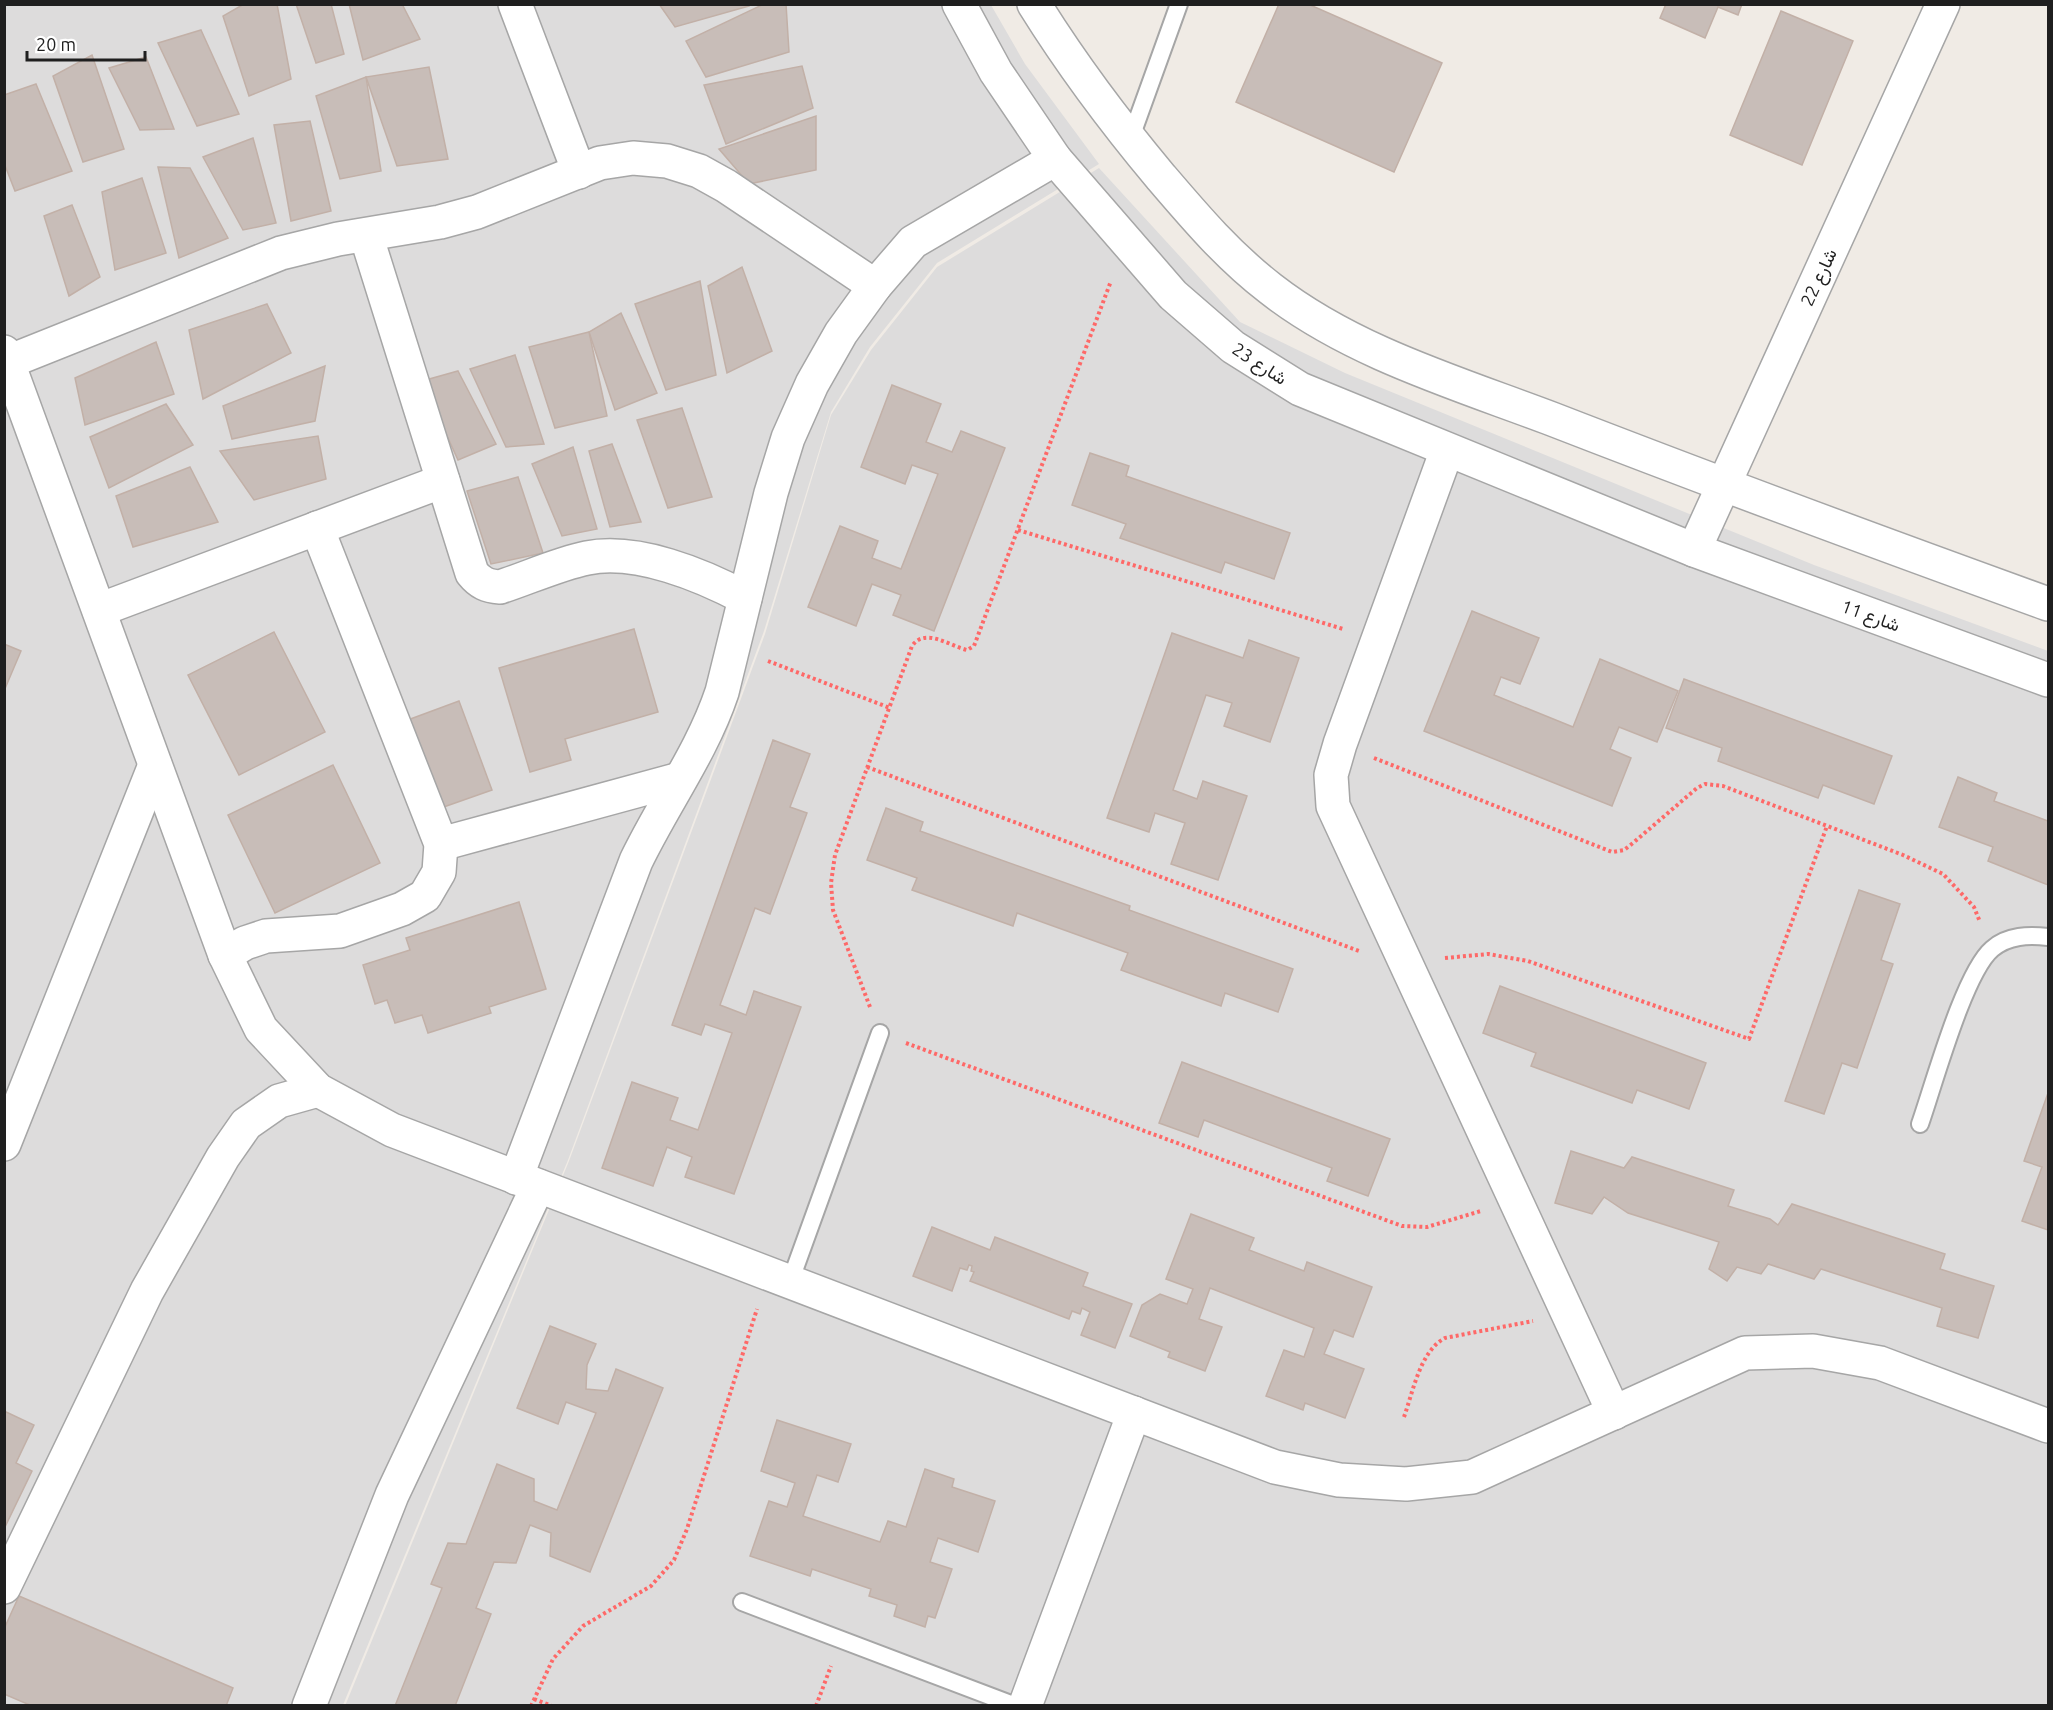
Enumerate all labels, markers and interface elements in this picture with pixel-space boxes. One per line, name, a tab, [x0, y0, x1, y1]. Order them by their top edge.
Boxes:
scale bar	[27, 24, 146, 62]
text: 20 m	[36, 34, 76, 54]
street label: شارع 22	[1796, 245, 1843, 310]
street label: شارع 23	[1227, 338, 1291, 390]
street label: شارع 11	[1838, 595, 1903, 638]

